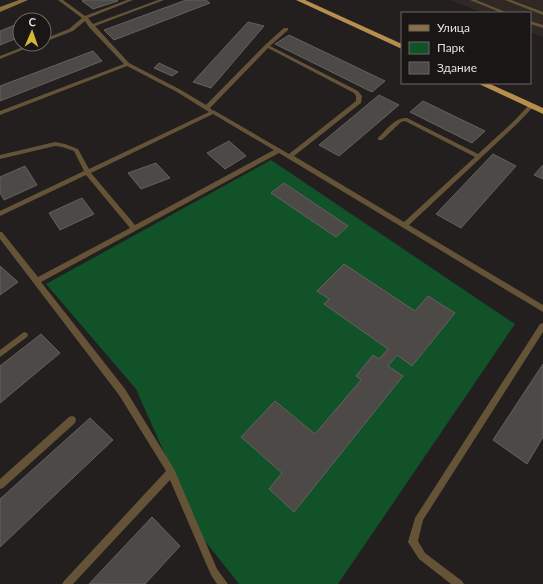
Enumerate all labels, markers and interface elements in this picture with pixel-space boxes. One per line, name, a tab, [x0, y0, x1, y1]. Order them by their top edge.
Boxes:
north arrow	[12, 12, 52, 52]
legend	[401, 12, 531, 84]
text: С	[29, 15, 37, 28]
text: Улица	[437, 20, 470, 35]
text: Парк	[437, 40, 465, 55]
text: Здание	[437, 60, 477, 75]

